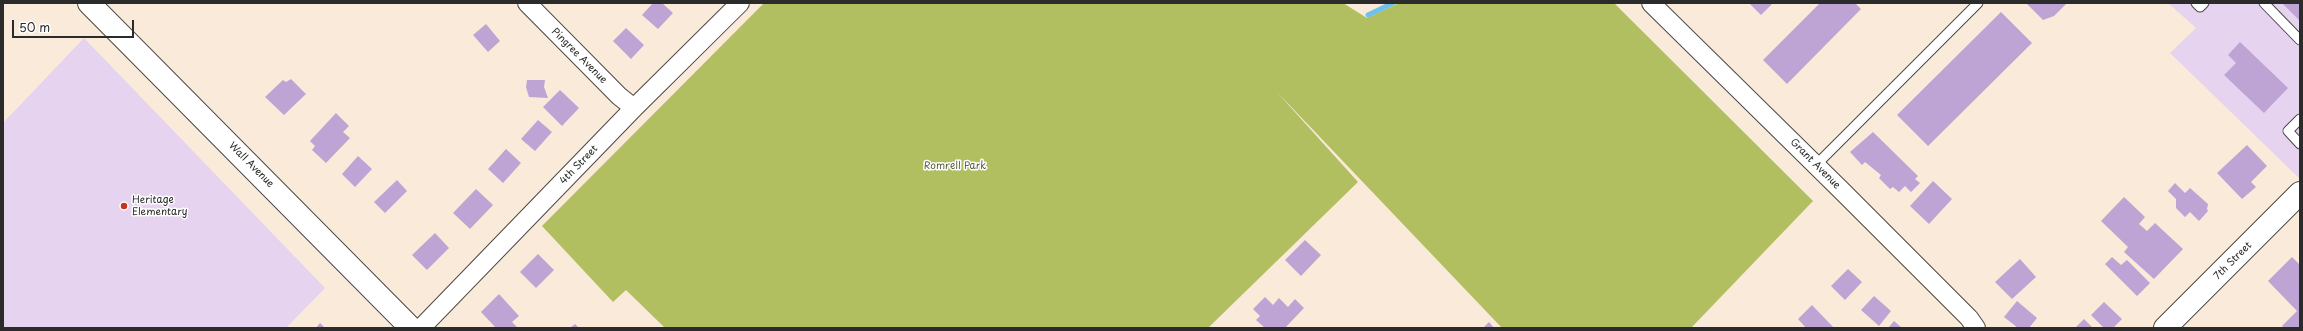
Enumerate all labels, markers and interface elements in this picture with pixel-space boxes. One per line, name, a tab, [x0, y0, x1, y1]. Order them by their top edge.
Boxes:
scale bar	[14, 12, 136, 38]
text: 50 m	[19, 18, 50, 36]
street label: Pingree Avenue	[549, 26, 609, 86]
street label: Grant Avenue	[1787, 136, 1843, 192]
street label: Wall Avenue	[226, 140, 276, 190]
street label: 4th Street	[557, 143, 601, 187]
park label: Romrell Park	[924, 160, 986, 172]
place label: Heritage Elementary	[132, 194, 187, 218]
marker: Heritage Elementary	[119, 201, 129, 211]
street label: 7th Street	[2212, 240, 2254, 282]

